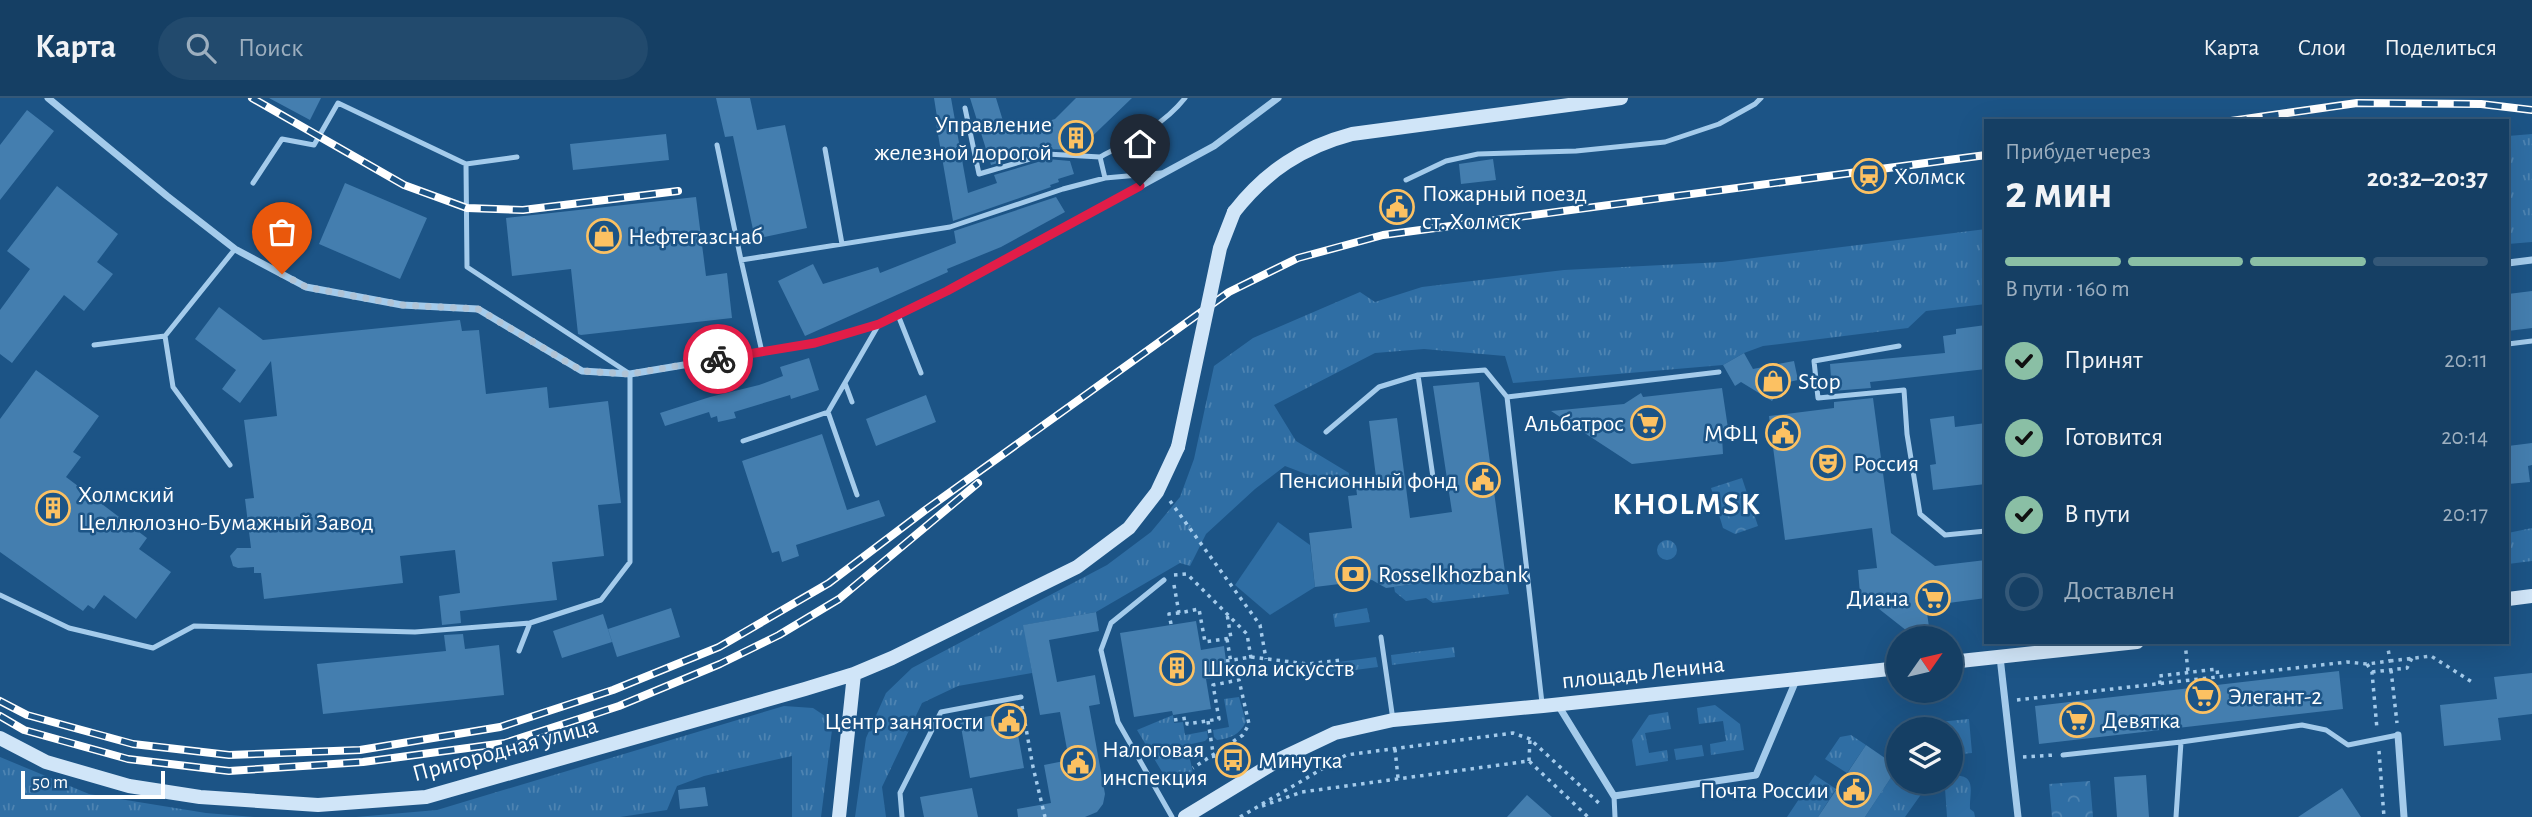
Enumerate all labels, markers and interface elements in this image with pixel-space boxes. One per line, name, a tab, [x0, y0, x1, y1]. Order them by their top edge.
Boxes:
search box	[158, 17, 648, 80]
icon: search	[182, 29, 220, 67]
text: Карта	[35, 31, 116, 64]
text: Поиск	[238, 35, 303, 61]
text: Карта	[2203, 36, 2259, 60]
text: Слои	[2297, 36, 2346, 60]
text: Поделиться	[2384, 36, 2497, 60]
place label: Управление железной дорогой	[874, 113, 1052, 165]
pin	[1110, 114, 1170, 186]
building icon: Управление железной дорогой	[1057, 119, 1095, 157]
icon: home	[1121, 125, 1159, 163]
text: Прибудет через	[2005, 141, 2151, 164]
station icon: Холмск	[1850, 157, 1888, 195]
place label: Холмск	[1894, 165, 1965, 189]
text: 20:32–20:37	[2367, 165, 2488, 191]
text: 2 мин	[2005, 170, 2113, 216]
place label: Пожарный поезд ст. Холмск	[1422, 182, 1587, 234]
public building icon: Пожарный поезд ст. Холмск	[1378, 188, 1416, 226]
pin	[252, 202, 312, 274]
icon: bag	[263, 213, 301, 251]
shop icon: Нефтегазснаб	[585, 217, 623, 255]
place label: Нефтегазснаб	[628, 225, 763, 249]
text: В пути · 160 m	[2005, 278, 2130, 301]
courier	[683, 324, 753, 394]
icon: bike	[699, 340, 737, 378]
icon: check	[2005, 342, 2043, 380]
text: Принят	[2064, 347, 2143, 373]
text: 20:11	[2444, 349, 2488, 372]
shop icon: Stop	[1754, 362, 1792, 400]
place label: Stop	[1798, 370, 1841, 394]
supermarket icon: Альбатрос	[1629, 404, 1667, 442]
place label: Альбатрос	[1524, 412, 1624, 436]
public building icon: МФЦ	[1764, 414, 1802, 452]
icon: check	[2005, 419, 2043, 457]
place label: МФЦ	[1704, 422, 1758, 446]
text: Готовится	[2064, 424, 2163, 450]
text: 20:14	[2441, 426, 2488, 449]
theatre icon: Россия	[1809, 444, 1847, 482]
place label: Россия	[1853, 452, 1919, 476]
public building icon: Пенсионный фонд	[1464, 461, 1502, 499]
place label: Пенсионный фонд	[1278, 469, 1458, 493]
place label: Холмский Целлюлозно-Бумажный Завод	[78, 483, 374, 535]
district label: KHOLMSK	[1612, 488, 1762, 520]
building icon: Холмский Целлюлозно-Бумажный Завод	[34, 489, 72, 527]
icon: check	[2005, 496, 2043, 534]
text: В пути	[2064, 501, 2130, 527]
text: 20:17	[2443, 503, 2488, 526]
bank icon: Rosselkhozbank	[1334, 555, 1372, 593]
place label: Rosselkhozbank	[1378, 563, 1528, 587]
text: Доставлен	[2064, 578, 2175, 604]
supermarket icon: Диана	[1914, 579, 1952, 617]
place label: Диана	[1846, 587, 1909, 611]
north arrow	[1886, 626, 1964, 704]
map controls	[1886, 626, 1963, 794]
building icon: Школа искусств	[1158, 649, 1196, 687]
street label: площадь Ленина	[1561, 653, 1726, 693]
place label: Школа искусств	[1202, 657, 1355, 681]
supermarket icon: Элегант-2	[2184, 677, 2222, 715]
place label: Элегант-2	[2228, 685, 2322, 709]
supermarket icon: Девятка	[2058, 701, 2096, 739]
public building icon: Центр занятости	[990, 702, 1028, 740]
place label: Девятка	[2102, 709, 2181, 733]
place label: Центр занятости	[824, 710, 984, 734]
street label: Пригородная улица	[410, 714, 601, 786]
button: layers	[1886, 717, 1963, 794]
place label: Налоговая инспекция	[1102, 738, 1208, 790]
bus stop icon: Минутка	[1214, 741, 1252, 779]
public building icon: Налоговая инспекция	[1059, 744, 1097, 782]
place label: Минутка	[1258, 749, 1343, 773]
scale bar	[21, 768, 164, 800]
public building icon: Почта России	[1835, 771, 1873, 809]
text: 50 m	[32, 773, 68, 792]
place label: Почта России	[1700, 779, 1829, 803]

